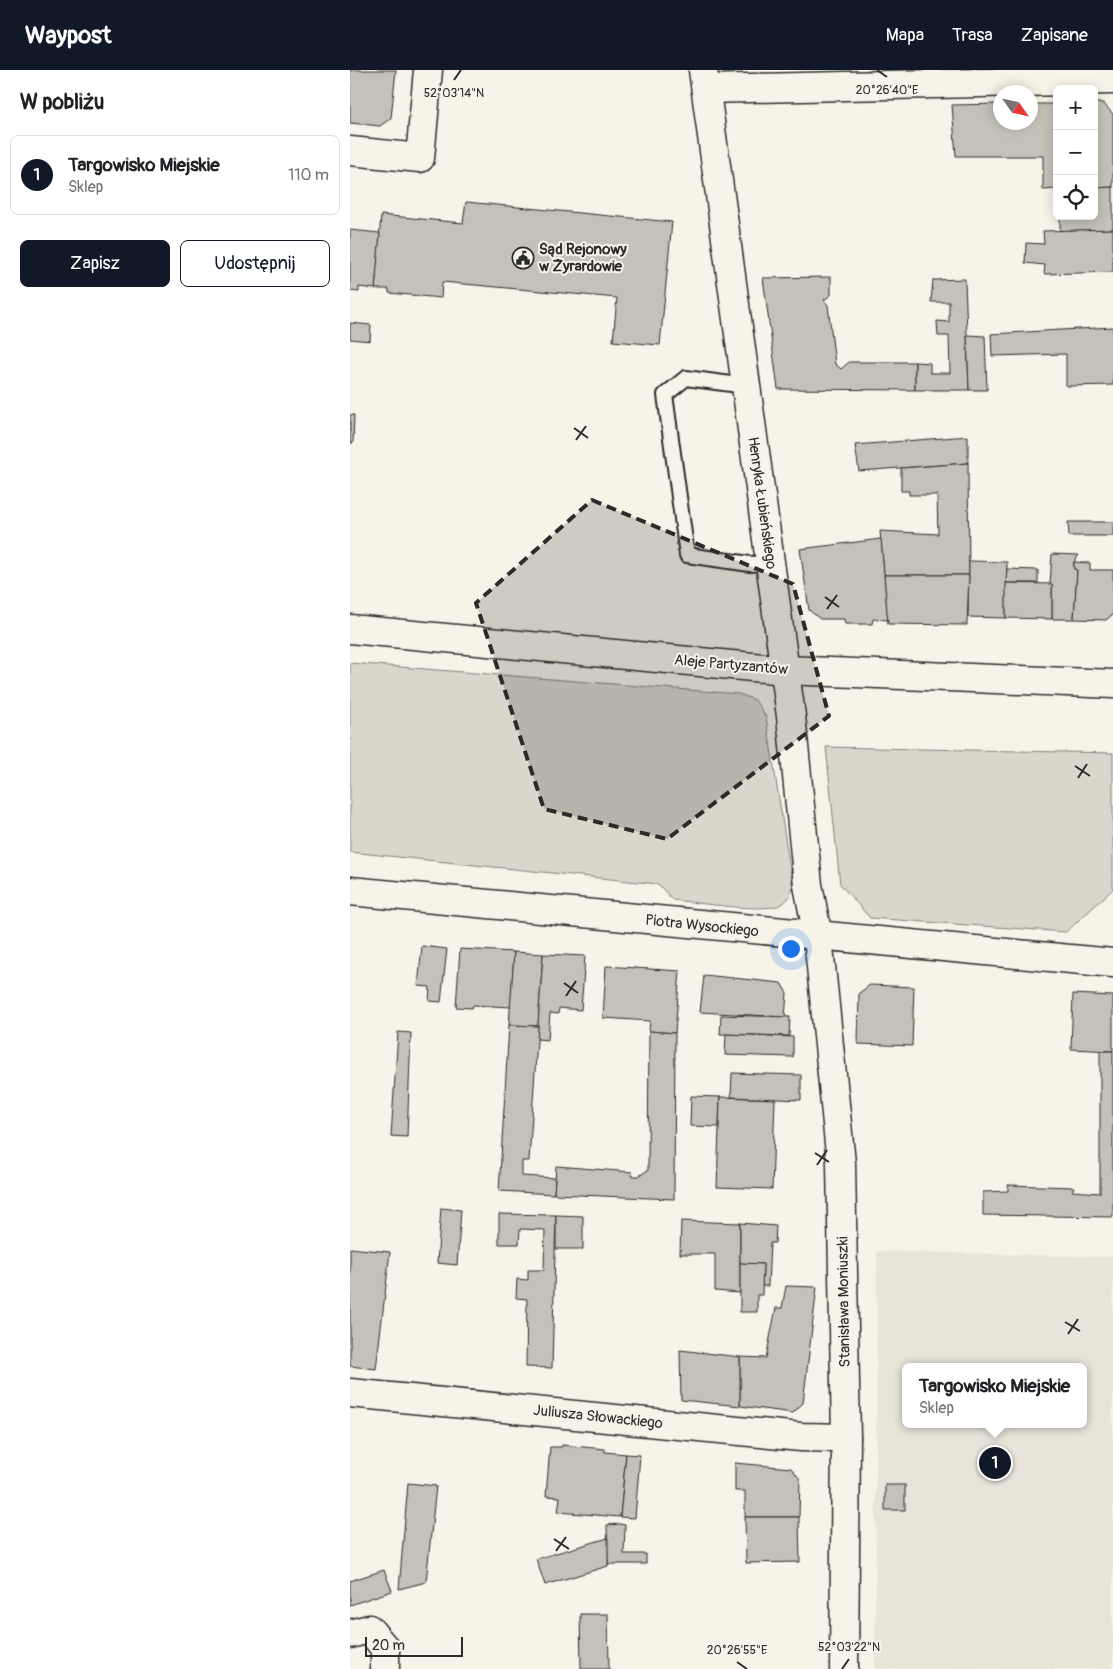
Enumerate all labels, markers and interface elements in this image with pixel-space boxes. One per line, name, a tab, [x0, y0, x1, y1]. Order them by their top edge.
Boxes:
text: Waypost	[25, 21, 112, 50]
text: Mapa	[886, 24, 924, 47]
text: Trasa	[952, 24, 993, 47]
text: Zapisane	[1021, 24, 1088, 47]
text: 20°26'40"E	[856, 83, 918, 98]
north arrow	[993, 85, 1038, 130]
map controls	[1053, 85, 1098, 220]
button: +	[1053, 85, 1098, 130]
text: 52°03'14"N	[424, 86, 484, 101]
text: W pobliżu	[20, 89, 104, 116]
button: −	[1053, 130, 1098, 175]
text: Targowisko Miejskie	[68, 153, 220, 177]
text: 1	[34, 165, 40, 185]
text: 110 m	[288, 165, 329, 185]
button: locate	[1053, 175, 1098, 220]
text: Sklep	[68, 177, 103, 197]
button: Zapisz	[20, 240, 170, 287]
button: Udostępnij	[180, 240, 330, 287]
place label: Sąd Rejonowy w Żyrardowie	[539, 240, 627, 276]
public building icon: Sąd Rejonowy w Żyrardowie	[511, 246, 535, 270]
street label: Henryka Łubieńskiego	[743, 436, 781, 570]
street label: Aleje Partyzantów	[673, 651, 789, 679]
street label: Piotra Wysockiego	[644, 911, 760, 941]
your location	[778, 936, 804, 962]
street label: Stanisława Moniuszki	[833, 1236, 855, 1368]
popup	[902, 1363, 1087, 1428]
text: Targowisko Miejskie	[919, 1374, 1070, 1398]
text: Sklep	[919, 1398, 954, 1418]
street label: Juliusza Słowackiego	[532, 1401, 664, 1433]
pin: 1	[979, 1444, 1011, 1482]
scale bar	[365, 1634, 462, 1657]
text: 20 m	[372, 1637, 405, 1654]
text: 52°03'22"N	[818, 1640, 880, 1655]
text: 20°26'55"E	[707, 1643, 767, 1658]

